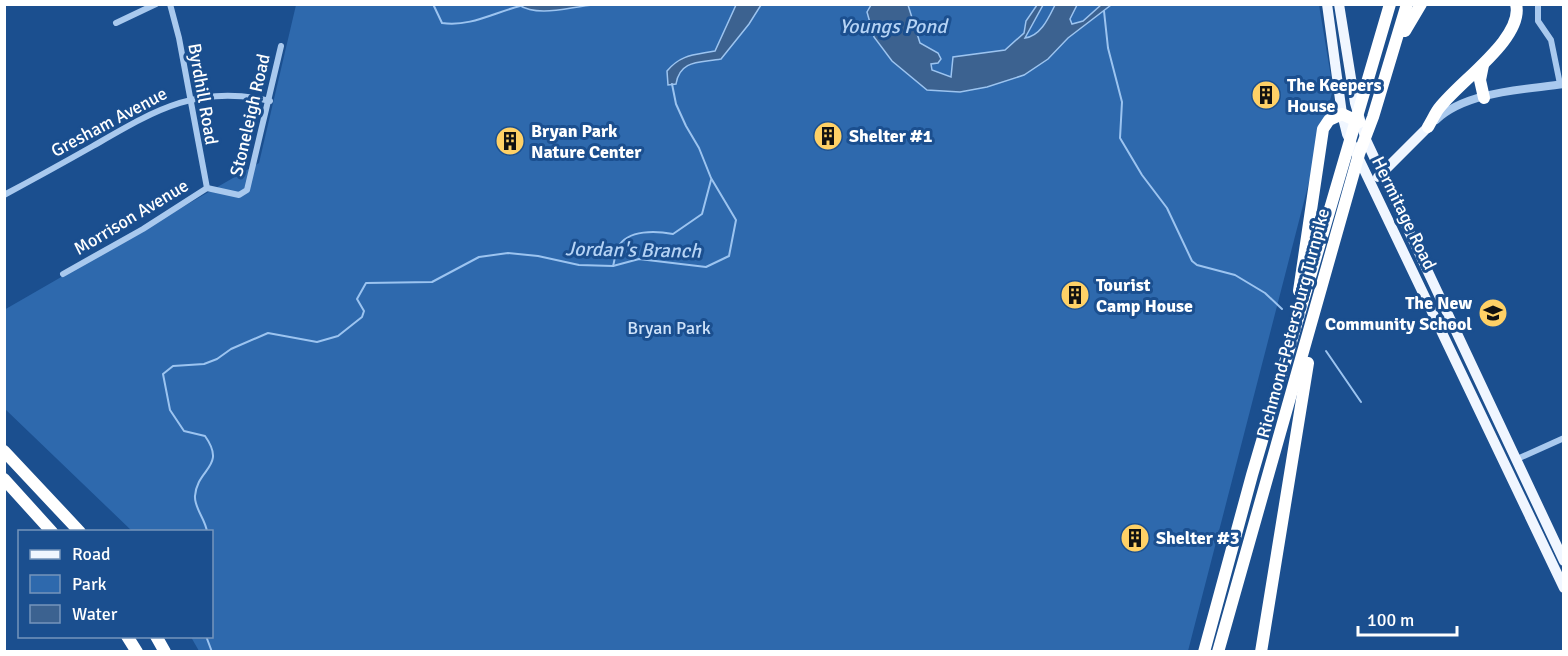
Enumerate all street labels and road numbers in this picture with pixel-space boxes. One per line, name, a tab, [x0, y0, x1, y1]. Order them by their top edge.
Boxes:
street label: Byrdhill Road	[183, 42, 223, 146]
street label: Stoneleigh Road	[225, 52, 275, 178]
street label: Gresham Avenue	[47, 82, 171, 162]
street label: Hermitage Road	[1367, 153, 1441, 273]
street label: Morrison Avenue	[70, 174, 192, 260]
street label: Richmond-Petersburg Turnpike	[1252, 206, 1334, 440]

